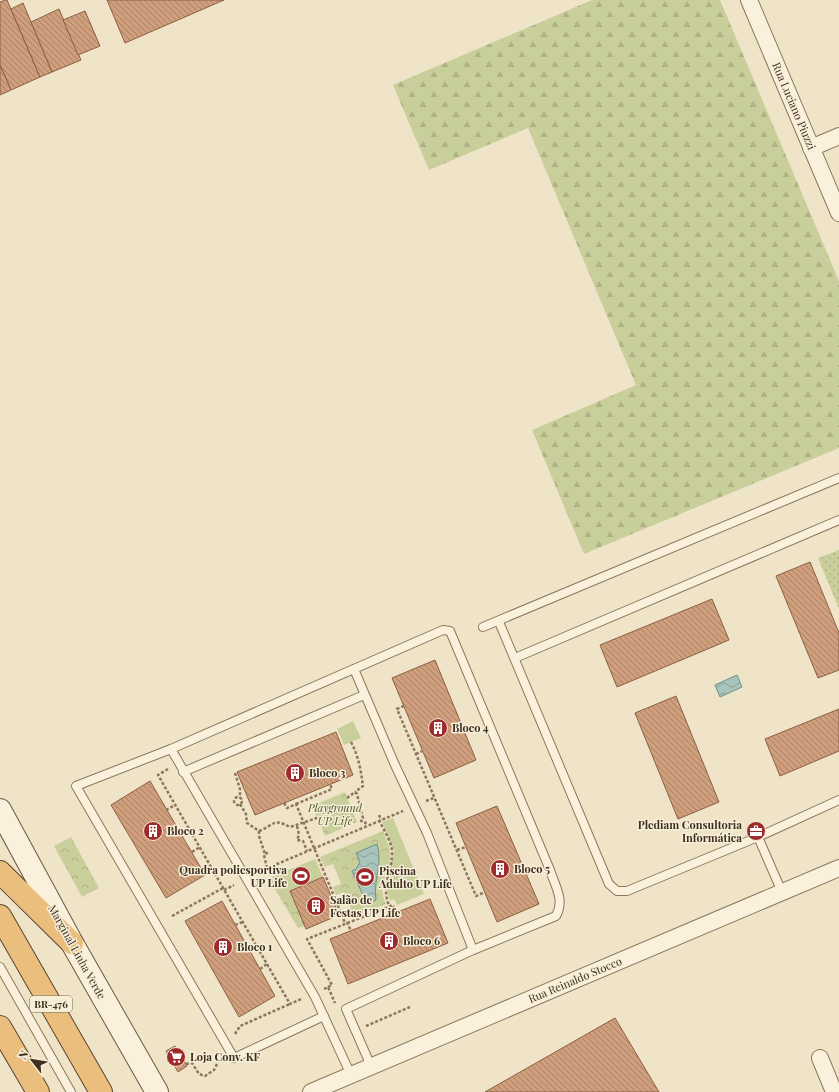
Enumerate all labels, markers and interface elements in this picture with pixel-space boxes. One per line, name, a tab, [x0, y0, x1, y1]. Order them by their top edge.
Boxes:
street label: Rua Luciano Piuzzi	[769, 60, 820, 152]
building icon: Bloco 4	[427, 717, 449, 739]
place label: Bloco 4	[452, 720, 489, 735]
building icon: Bloco 3	[284, 762, 306, 784]
place label: Bloco 3	[309, 765, 345, 780]
park label: Playground UP Life	[307, 800, 363, 828]
place label: Plediam Consultoria Informática	[638, 817, 742, 845]
building icon: Bloco 2	[142, 820, 164, 842]
office icon: Plediam Consultoria Informática	[745, 820, 767, 842]
place label: Bloco 2	[167, 823, 204, 838]
building icon: Bloco 5	[489, 858, 511, 880]
place label: Bloco 5	[514, 861, 550, 876]
place label: Quadra poliesportiva UP Life	[179, 862, 287, 890]
place label: Piscina Adulto UP Life	[378, 863, 452, 891]
sports icon: Quadra poliesportiva UP Life	[290, 865, 312, 887]
sports icon: Piscina Adulto UP Life	[354, 866, 376, 888]
place label: Salão de Festas UP Life	[330, 892, 401, 920]
building icon: Salão de Festas UP Life	[305, 895, 327, 917]
street label: Marginal Linha Verde	[45, 902, 110, 1002]
building icon: Bloco 6	[378, 930, 400, 952]
place label: Bloco 6	[403, 933, 440, 948]
building icon: Bloco 1	[212, 936, 234, 958]
place label: Bloco 1	[237, 939, 272, 954]
street label: Rua Reinaldo Stocco	[526, 953, 624, 1006]
road number: BR-476	[30, 996, 72, 1012]
north arrow	[12, 1040, 52, 1080]
supermarket icon: Loja Conv. KF	[165, 1046, 187, 1068]
text: N	[15, 1047, 32, 1062]
place label: Loja Conv. KF	[190, 1049, 261, 1064]

